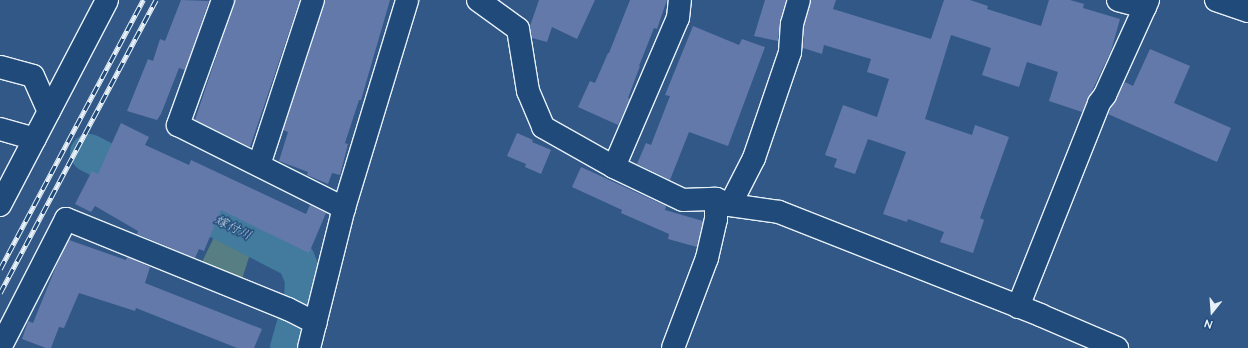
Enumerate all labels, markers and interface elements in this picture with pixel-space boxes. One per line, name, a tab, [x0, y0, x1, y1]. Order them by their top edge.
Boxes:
water label: 嫁付川	[212, 212, 254, 244]
north arrow	[1192, 292, 1232, 332]
text: N	[1203, 316, 1214, 332]

